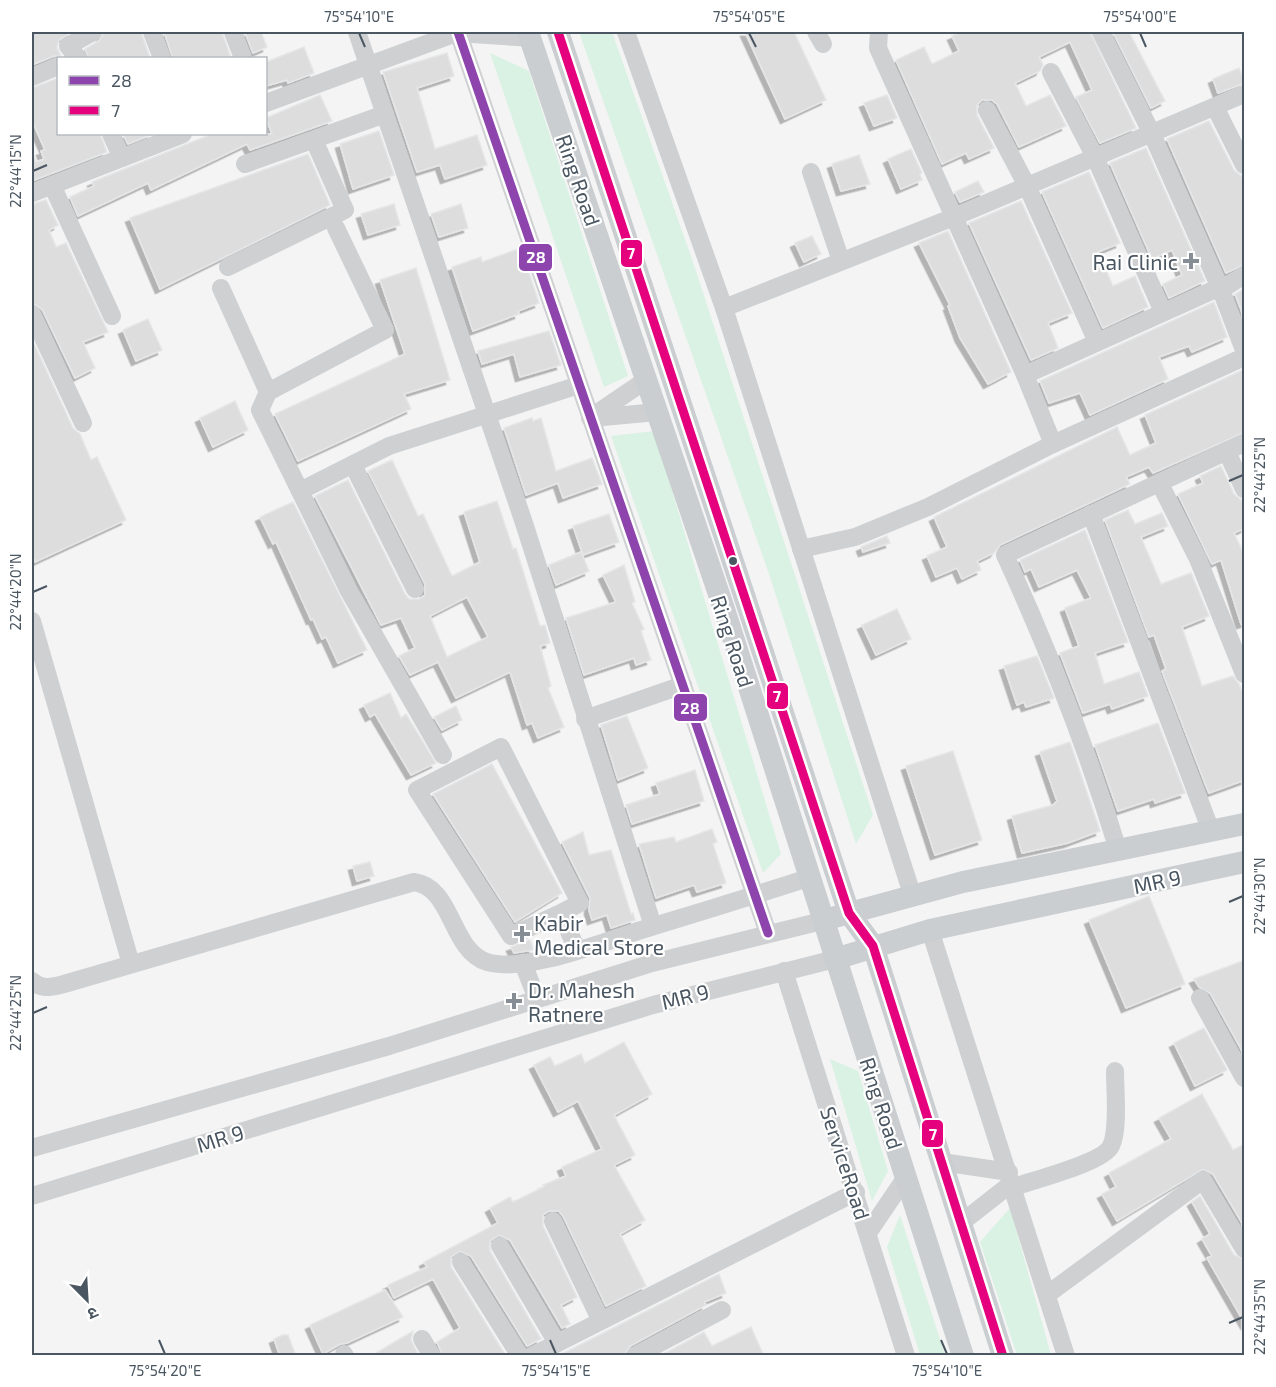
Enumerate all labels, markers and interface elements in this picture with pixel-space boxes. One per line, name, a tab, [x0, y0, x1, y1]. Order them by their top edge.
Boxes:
text: 75°54'10"E	[324, 7, 394, 25]
text: 75°54'05"E	[713, 7, 785, 25]
text: 75°54'00"E	[1103, 7, 1177, 25]
legend	[57, 57, 267, 135]
text: 28	[111, 69, 132, 91]
text: 7	[111, 99, 120, 121]
street label: Ring Road	[552, 131, 606, 229]
text: 22°44'15"N	[6, 134, 24, 208]
line badge: 7	[620, 239, 643, 268]
line badge: 28	[518, 243, 553, 272]
text: 7	[627, 243, 636, 262]
text: 28	[526, 247, 546, 266]
place label: Rai Clinic	[1093, 249, 1178, 274]
marker: Rai Clinic	[1182, 252, 1200, 270]
text: 22°44'25"N	[1250, 437, 1268, 513]
text: 22°44'20"N	[6, 553, 24, 631]
unlabelled marker	[727, 555, 739, 567]
street label: Ring Road	[706, 592, 760, 690]
line badge: 7	[766, 682, 789, 710]
text: 7	[773, 686, 782, 705]
line badge: 28	[673, 693, 708, 722]
text: 28	[680, 698, 700, 717]
text: 22°44'30"N	[1250, 857, 1268, 935]
street label: MR 9	[1131, 864, 1183, 898]
place label: Kabir Medical Store	[534, 910, 664, 959]
marker: Kabir Medical Store	[515, 927, 529, 941]
text: 22°44'25"N	[6, 975, 24, 1051]
place label: Dr. Mahesh Ratnere	[528, 977, 635, 1026]
street label: MR 9	[659, 978, 711, 1014]
marker: Dr. Mahesh Ratnere	[505, 992, 523, 1010]
street label: Ring Road	[855, 1054, 909, 1152]
street label: ServiceRoad	[816, 1103, 876, 1223]
street label: MR 9	[193, 1119, 247, 1157]
line badge: 7	[921, 1119, 944, 1148]
text: 7	[929, 1124, 938, 1143]
north arrow	[57, 1270, 117, 1330]
text: 22°44'35"N	[1250, 1279, 1268, 1355]
text: उ	[85, 1304, 101, 1325]
text: 75°54'20"E	[129, 1361, 201, 1379]
text: 75°54'15"E	[521, 1361, 591, 1379]
text: 75°54'10"E	[912, 1361, 982, 1379]

